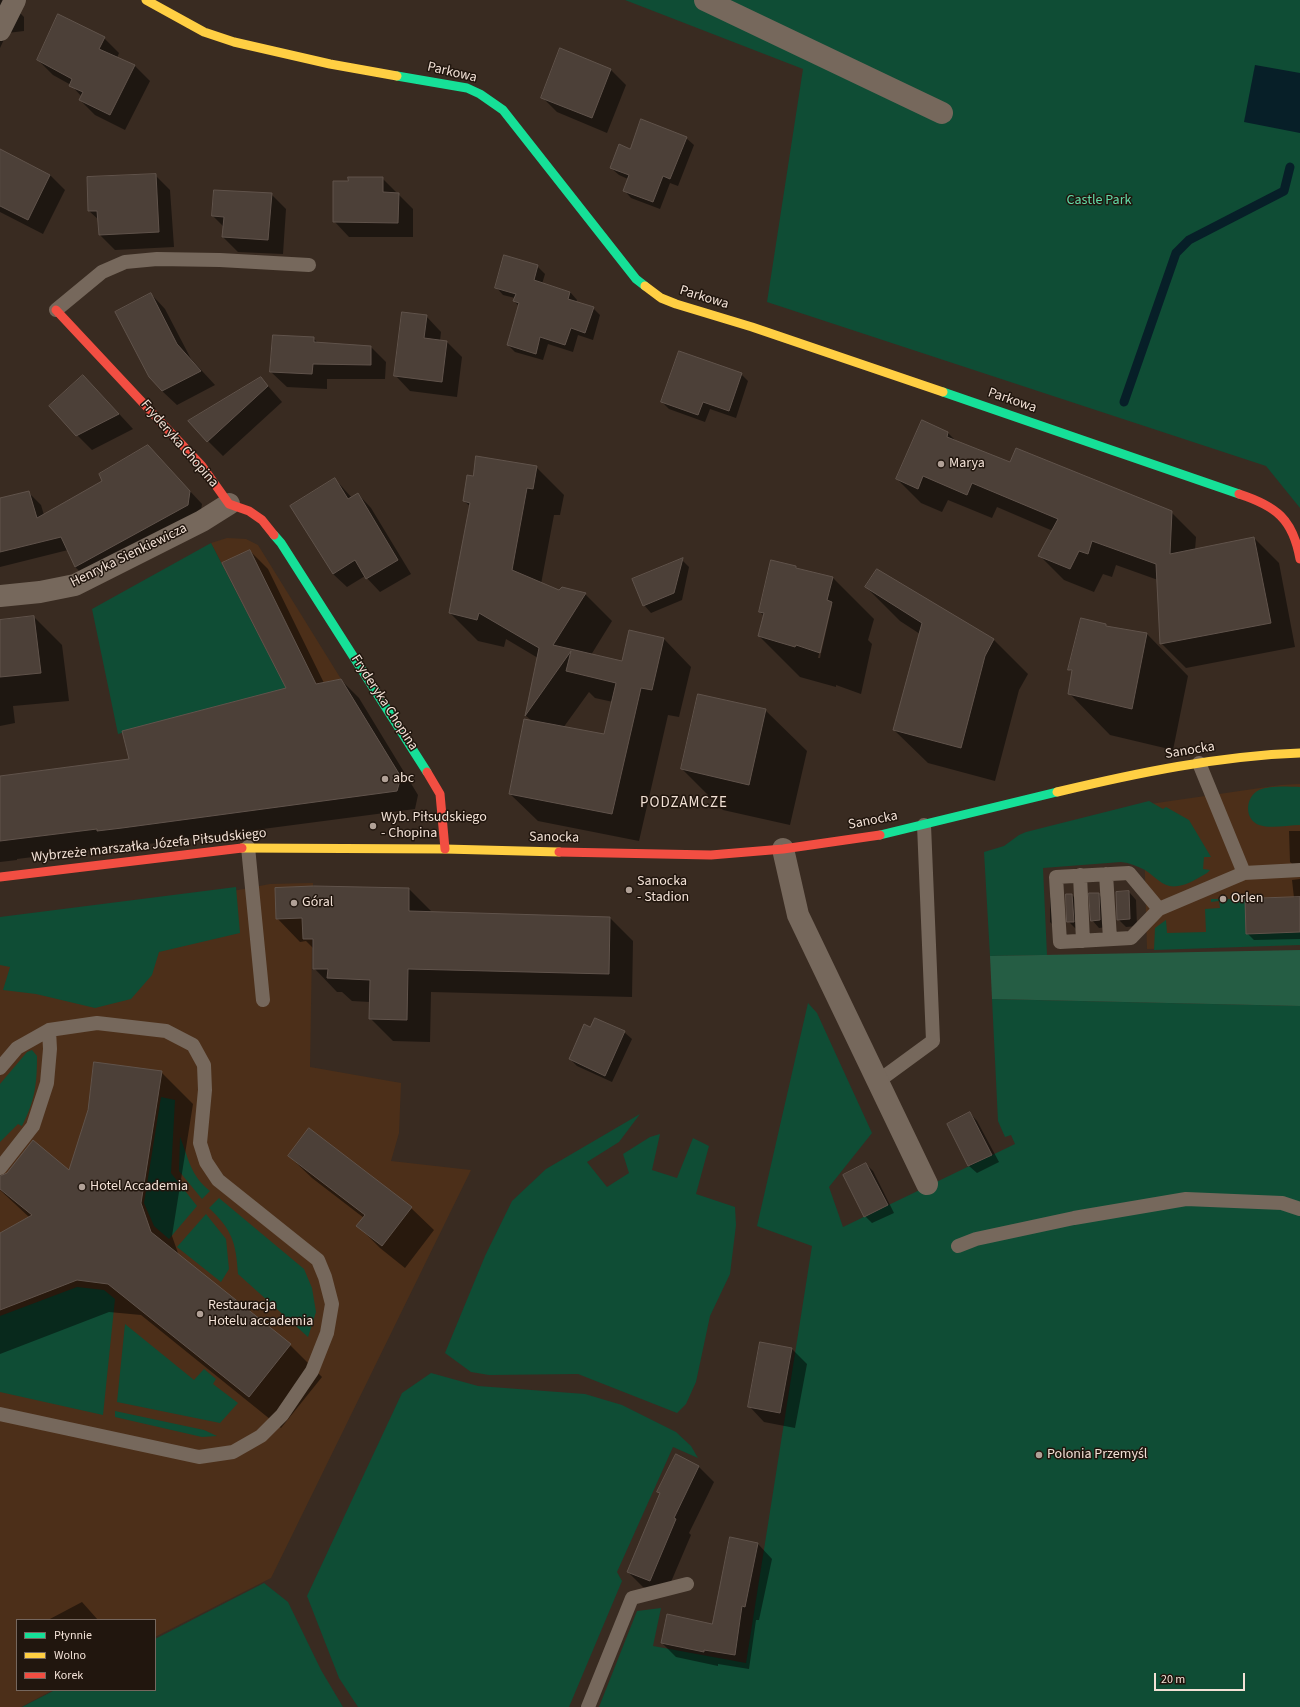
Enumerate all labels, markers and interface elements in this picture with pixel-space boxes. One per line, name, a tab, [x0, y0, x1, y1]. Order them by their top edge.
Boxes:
street label: Parkowa	[426, 59, 478, 87]
park label: Castle Park	[1067, 193, 1131, 209]
street label: Parkowa	[677, 283, 731, 313]
street label: Parkowa	[985, 385, 1039, 417]
street label: Fryderyka Chopina	[136, 397, 222, 491]
place label: Marya	[949, 456, 985, 472]
marker: Marya	[936, 459, 946, 469]
street label: Henryka Sienkiewicza	[68, 520, 190, 592]
street label: Fryderyka Chopina	[347, 652, 421, 754]
street label: Sanocka	[1164, 739, 1216, 763]
place label: abc	[393, 771, 414, 787]
marker: abc	[380, 774, 390, 784]
district label: PODZAMCZE	[640, 795, 728, 813]
street label: Sanocka	[847, 808, 899, 834]
place label: Wyb. Piłsudskiego - Chopina	[381, 810, 487, 842]
marker: Wyb. Piłsudskiego - Chopina	[368, 821, 378, 831]
street label: Wybrzeże marszałka Józefa Piłsudskiego	[31, 825, 267, 867]
street label: Sanocka	[529, 829, 579, 847]
place label: Sanocka - Stadion	[637, 874, 689, 906]
marker: Sanocka - Stadion	[624, 885, 634, 895]
place label: Orlen	[1231, 891, 1263, 907]
marker: Orlen	[1218, 894, 1228, 904]
place label: Góral	[302, 895, 333, 911]
marker: Góral	[289, 898, 299, 908]
place label: Hotel Accademia	[90, 1179, 188, 1195]
marker: Hotel Accademia	[77, 1182, 87, 1192]
place label: Restauracja Hotelu accademia	[208, 1298, 313, 1330]
marker: Restauracja Hotelu accademia	[195, 1309, 205, 1319]
place label: Polonia Przemyśl	[1047, 1447, 1147, 1463]
marker: Polonia Przemyśl	[1034, 1450, 1044, 1460]
legend	[16, 1619, 156, 1691]
text: Płynnie	[54, 1627, 92, 1644]
text: Wolno	[54, 1647, 86, 1664]
scale bar	[1156, 1665, 1247, 1691]
text: Korek	[54, 1667, 83, 1684]
text: 20 m	[1161, 1671, 1185, 1688]

